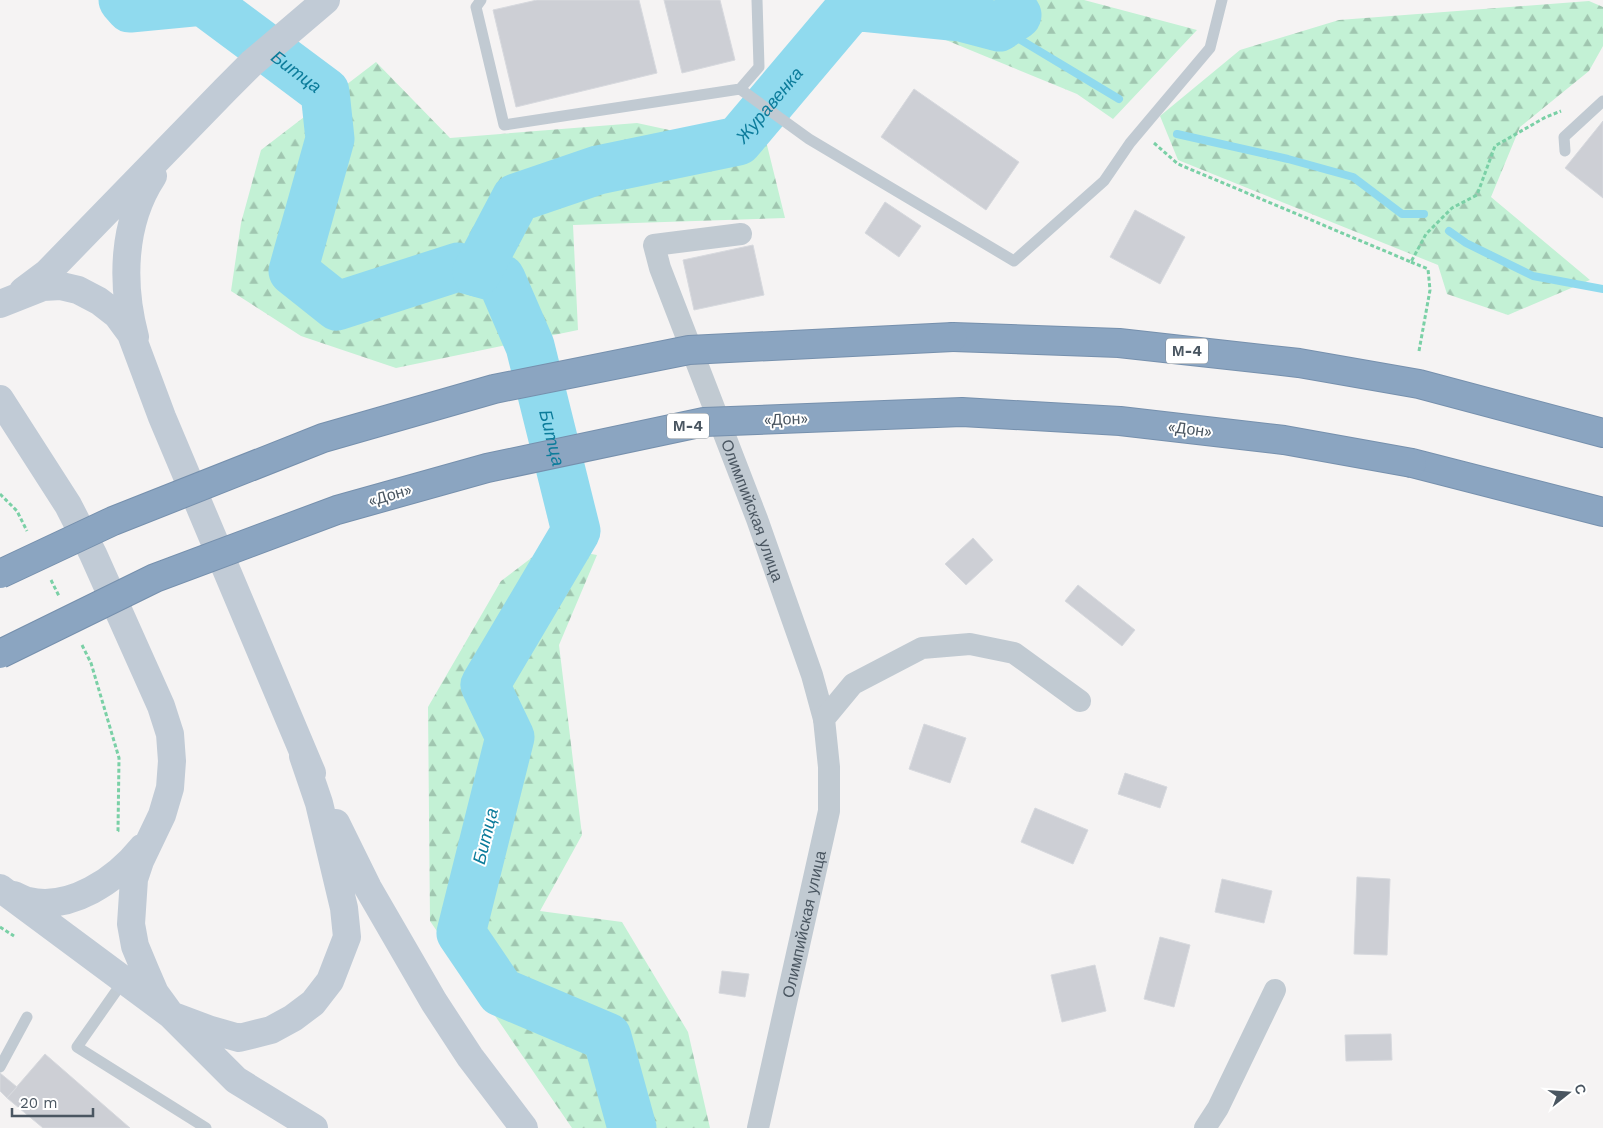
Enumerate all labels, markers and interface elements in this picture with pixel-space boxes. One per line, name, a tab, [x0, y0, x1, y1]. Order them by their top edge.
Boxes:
water label: Битца	[268, 45, 326, 97]
water label: Журавенка	[730, 62, 807, 148]
road number: М-4	[1166, 338, 1208, 364]
water label: Битца	[536, 407, 570, 468]
street label: «Дон»	[763, 409, 809, 429]
road number: М-4	[667, 414, 709, 438]
street label: «Дон»	[1167, 417, 1213, 441]
street label: Олимпийская улица	[718, 436, 788, 584]
street label: «Дон»	[366, 480, 414, 510]
water label: Битца	[468, 806, 502, 866]
street label: Олимпийская улица	[778, 848, 829, 1000]
north arrow	[1543, 1068, 1593, 1118]
text: С	[1571, 1082, 1590, 1096]
scale bar	[12, 1086, 94, 1118]
text: 20 m	[20, 1094, 58, 1112]

